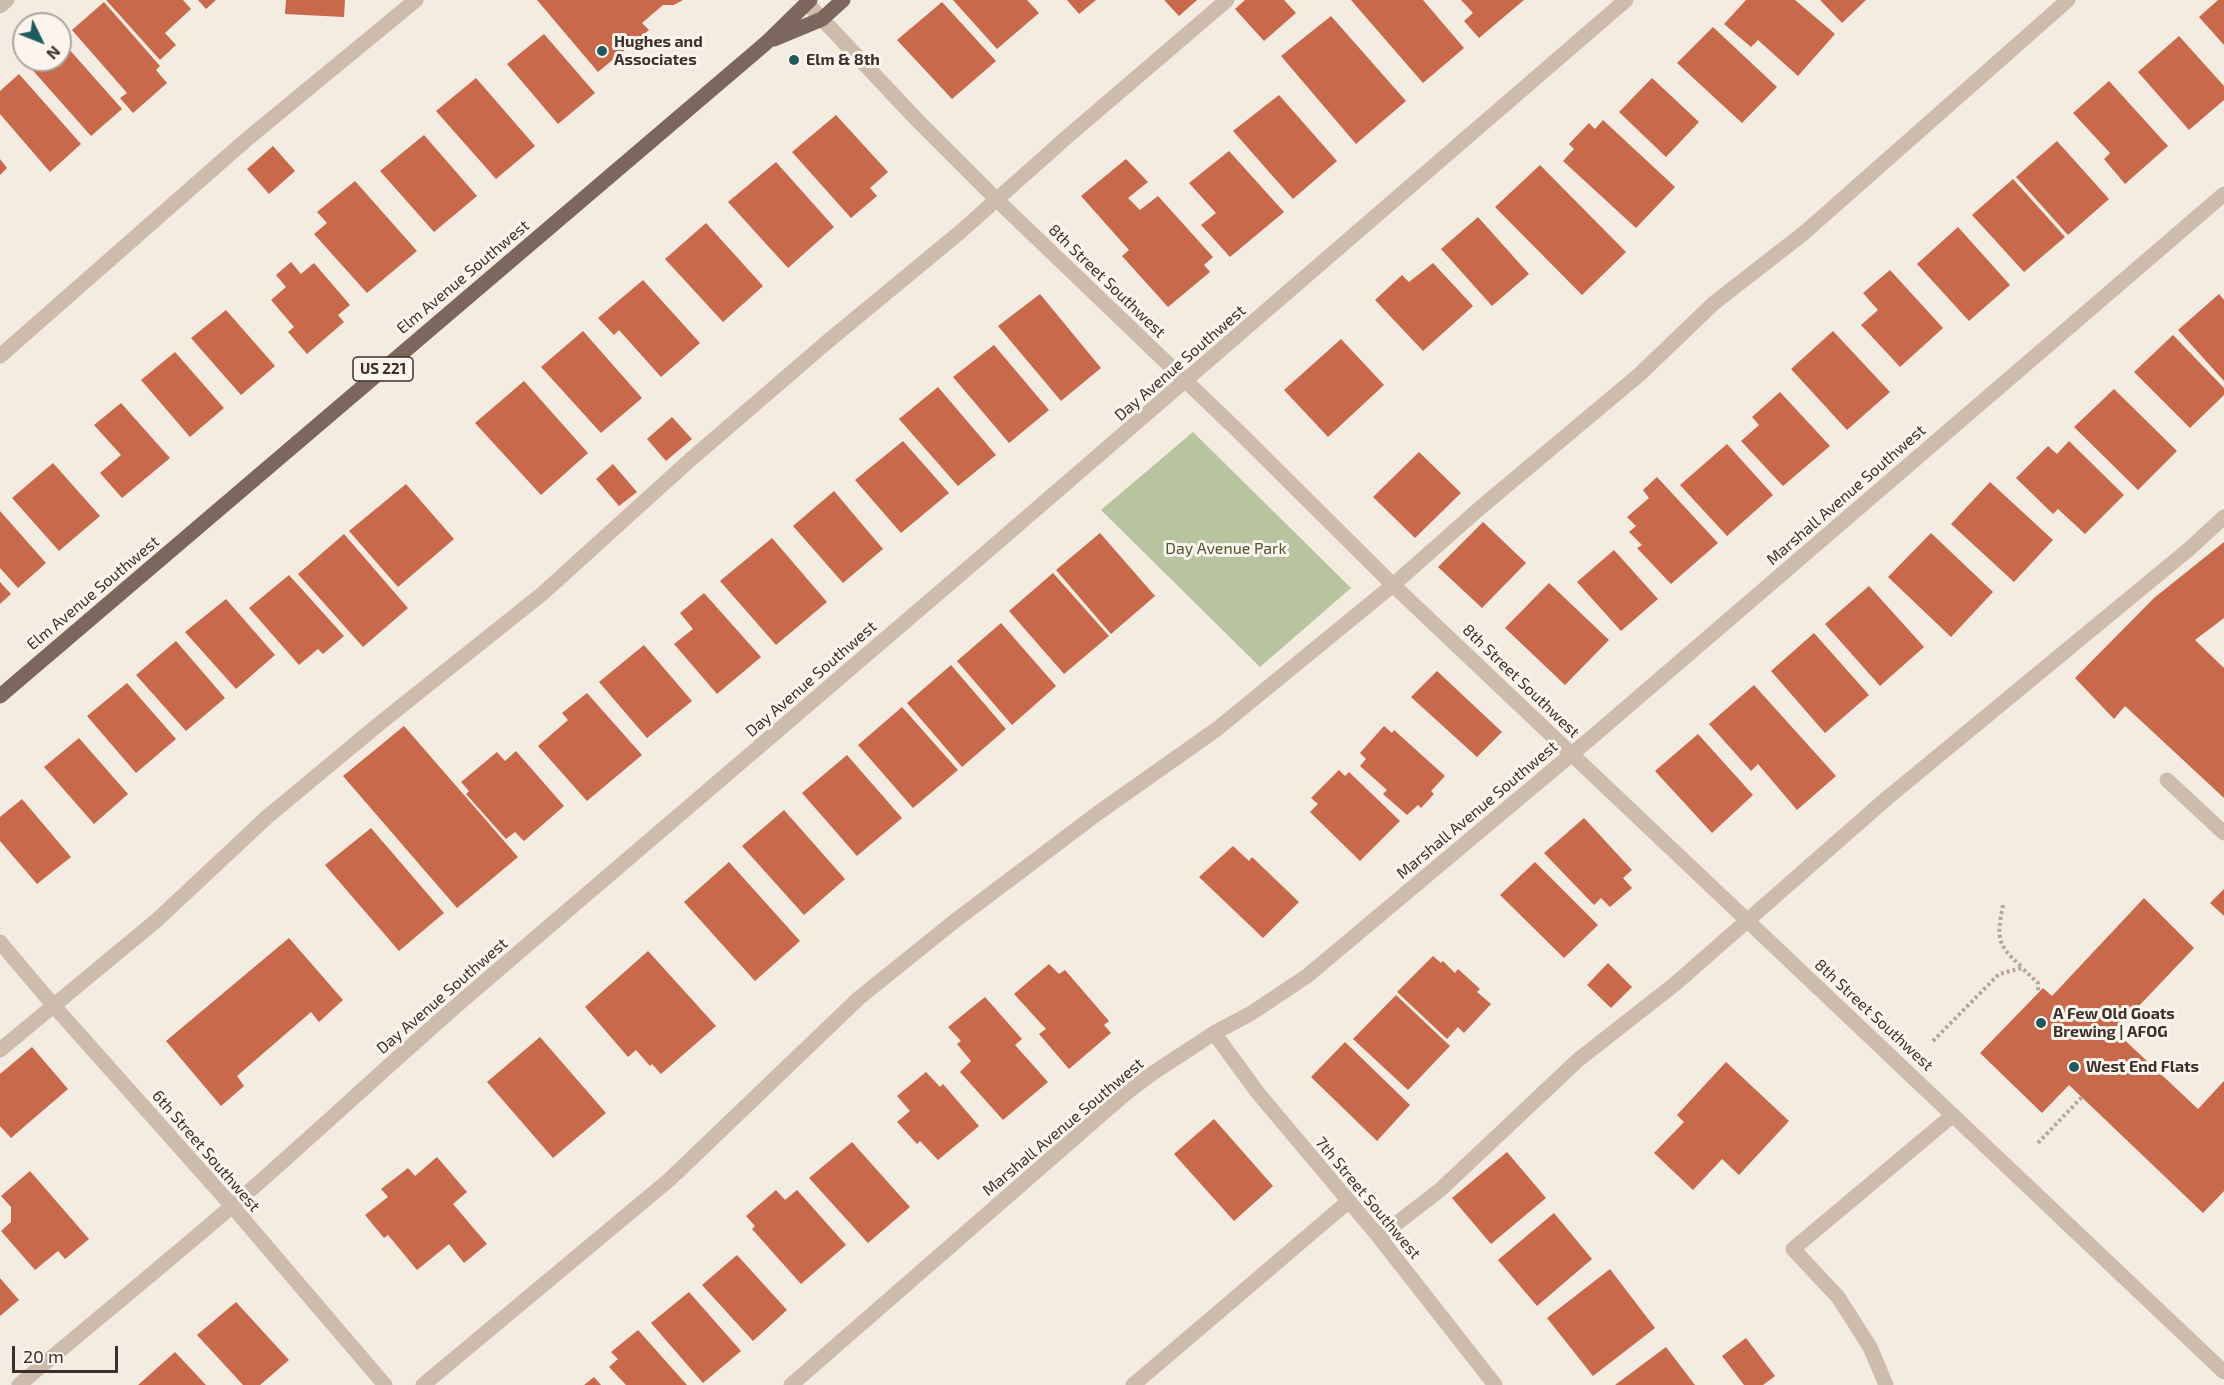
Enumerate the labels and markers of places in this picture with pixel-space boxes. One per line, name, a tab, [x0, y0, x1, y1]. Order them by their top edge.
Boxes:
place label: Hughes and Associates	[614, 32, 703, 70]
marker: Hughes and Associates	[595, 44, 609, 58]
place label: Elm & 8th	[806, 50, 880, 70]
marker: Elm & 8th	[787, 53, 801, 67]
place label: A Few Old Goats Brewing | AFOG	[2053, 1004, 2175, 1042]
marker: A Few Old Goats Brewing | AFOG	[2034, 1016, 2048, 1030]
place label: West End Flats	[2086, 1057, 2199, 1077]
marker: West End Flats	[2067, 1060, 2081, 1074]

